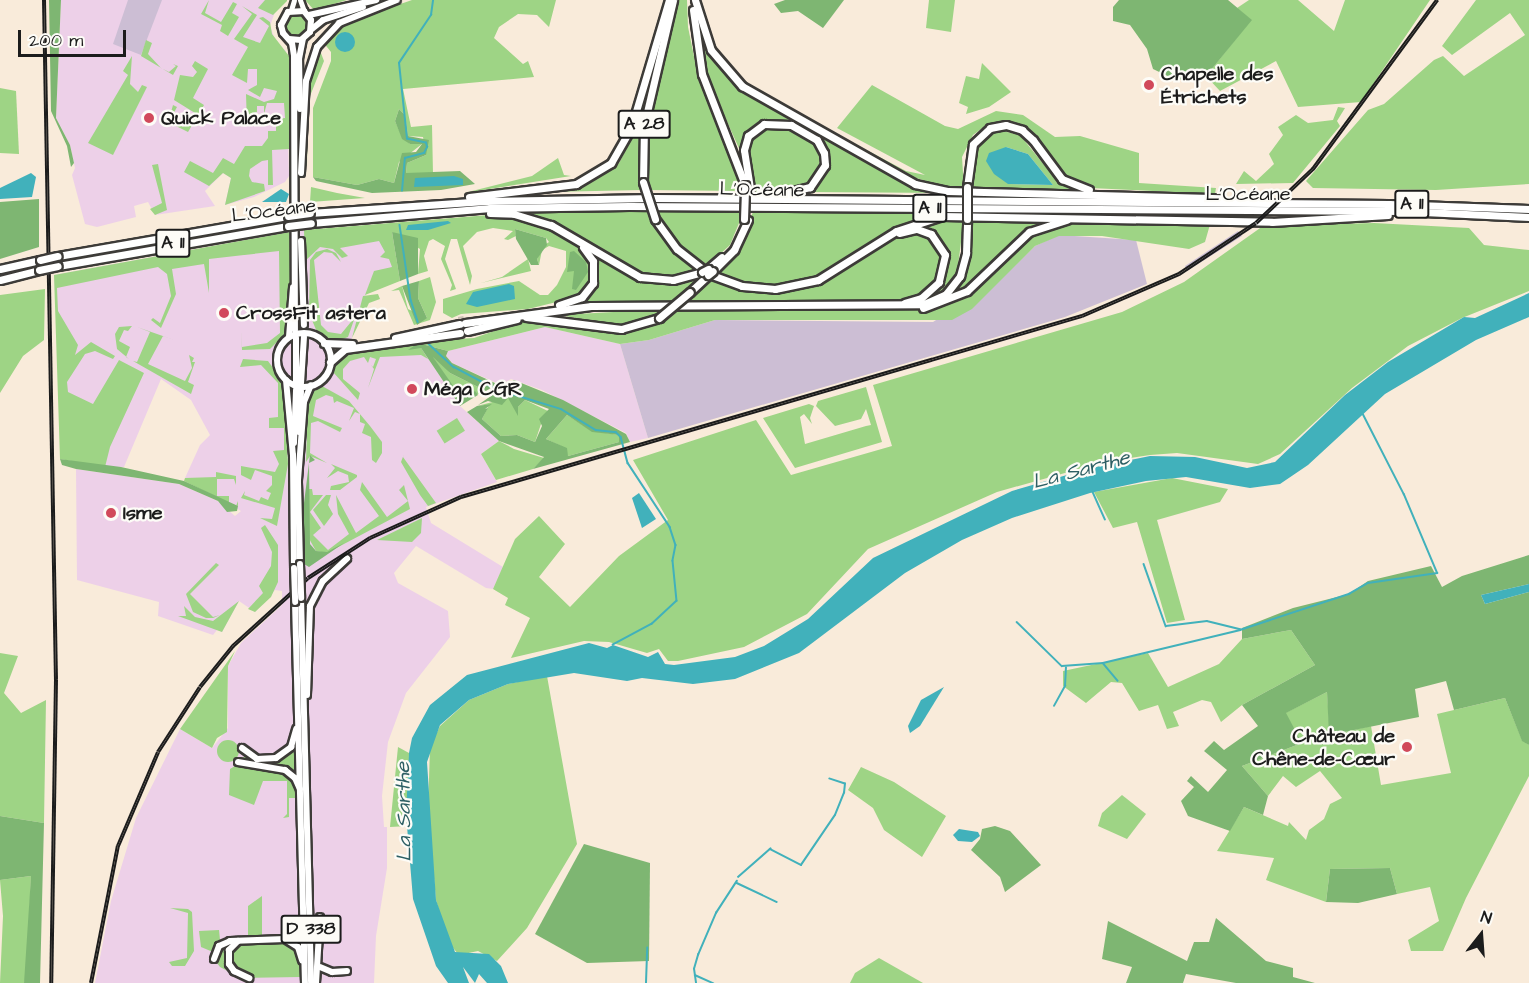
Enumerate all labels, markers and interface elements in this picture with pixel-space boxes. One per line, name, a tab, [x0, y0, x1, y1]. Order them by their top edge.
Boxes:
scale bar	[21, 18, 129, 56]
text: 200 m	[29, 28, 83, 53]
place label: Chapelle des Étrichets	[1161, 62, 1273, 109]
marker: Chapelle des Étrichets	[1142, 78, 1156, 92]
place label: Quick Palace	[161, 106, 281, 130]
road number: A 28	[617, 109, 671, 139]
marker: Quick Palace	[142, 111, 156, 125]
street label: L’Océane	[719, 177, 805, 203]
street label: L’Océane	[1206, 182, 1290, 206]
road number: A 11	[1394, 189, 1430, 219]
road number: A 11	[912, 193, 948, 223]
street label: L’Océane	[230, 194, 318, 228]
road number: A 11	[155, 228, 191, 258]
place label: CrossFit astera	[236, 301, 386, 325]
marker: CrossFit astera	[217, 306, 231, 320]
place label: Méga CGR	[424, 377, 522, 401]
marker: Méga CGR	[405, 382, 419, 396]
water label: La Sarthe	[1030, 445, 1132, 495]
place label: Isme	[123, 501, 162, 525]
marker: Isme	[104, 506, 118, 520]
place label: Château de Chêne-de-Cœur	[1252, 724, 1395, 771]
marker: Château de Chêne-de-Cœur	[1400, 740, 1414, 754]
water label: La Sarthe	[391, 762, 417, 862]
north arrow	[1451, 905, 1511, 965]
text: N	[1478, 906, 1494, 930]
road number: D 338	[280, 914, 342, 944]

